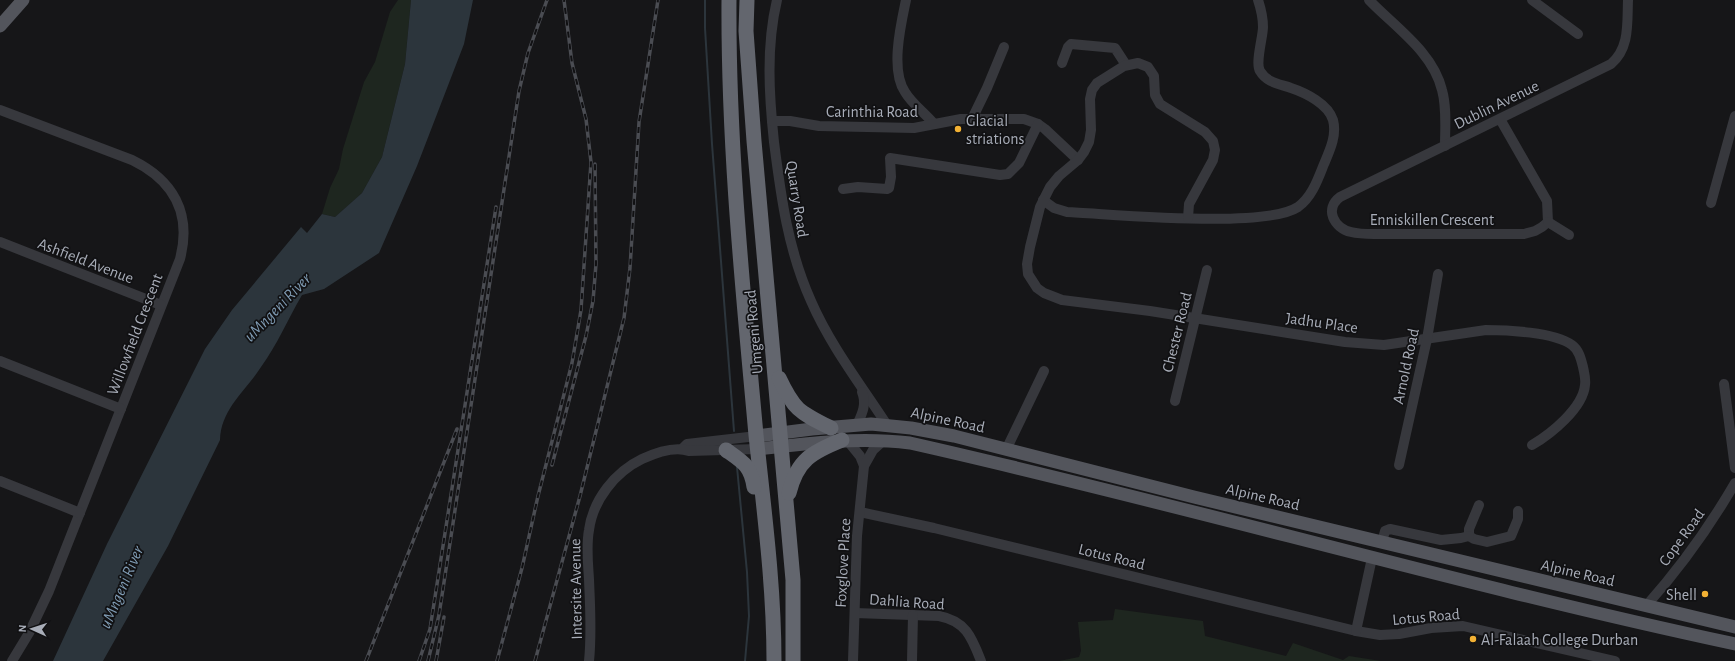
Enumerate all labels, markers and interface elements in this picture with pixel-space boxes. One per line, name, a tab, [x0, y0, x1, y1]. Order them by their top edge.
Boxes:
street label: Dublin Avenue	[1452, 78, 1541, 132]
street label: Carinthia Road	[826, 104, 918, 120]
place label: Glacial striations	[966, 113, 1024, 147]
marker: Glacial striations	[953, 124, 963, 134]
street label: Quarry Road	[782, 160, 811, 239]
street label: Enniskillen Crescent	[1370, 212, 1494, 228]
street label: Ashfield Avenue	[36, 235, 136, 287]
water label: uMngeni River	[241, 269, 314, 345]
street label: Willowfield Crescent	[104, 271, 166, 397]
street label: Umgeni Road	[742, 289, 766, 375]
street label: Chester Road	[1159, 291, 1195, 374]
street label: Jadhu Place	[1285, 310, 1359, 336]
street label: Arnold Road	[1390, 327, 1422, 406]
street label: Alpine Road	[909, 404, 986, 436]
street label: Alpine Road	[1224, 481, 1301, 513]
street label: Cope Road	[1656, 506, 1708, 569]
street label: Foxglove Place	[833, 518, 853, 608]
street label: Intersite Avenue	[567, 538, 585, 640]
street label: Lotus Road	[1077, 541, 1147, 573]
water label: uMngeni River	[96, 543, 147, 631]
street label: Alpine Road	[1539, 557, 1616, 589]
place label: Shell	[1666, 587, 1697, 603]
marker: Shell	[1700, 589, 1710, 599]
street label: Dahlia Road	[869, 591, 945, 613]
street label: Lotus Road	[1392, 606, 1461, 628]
north arrow	[12, 609, 52, 649]
text: N	[17, 624, 28, 633]
place label: Al-Falaah College Durban	[1481, 632, 1638, 648]
marker: Al-Falaah College Durban	[1468, 634, 1478, 644]

